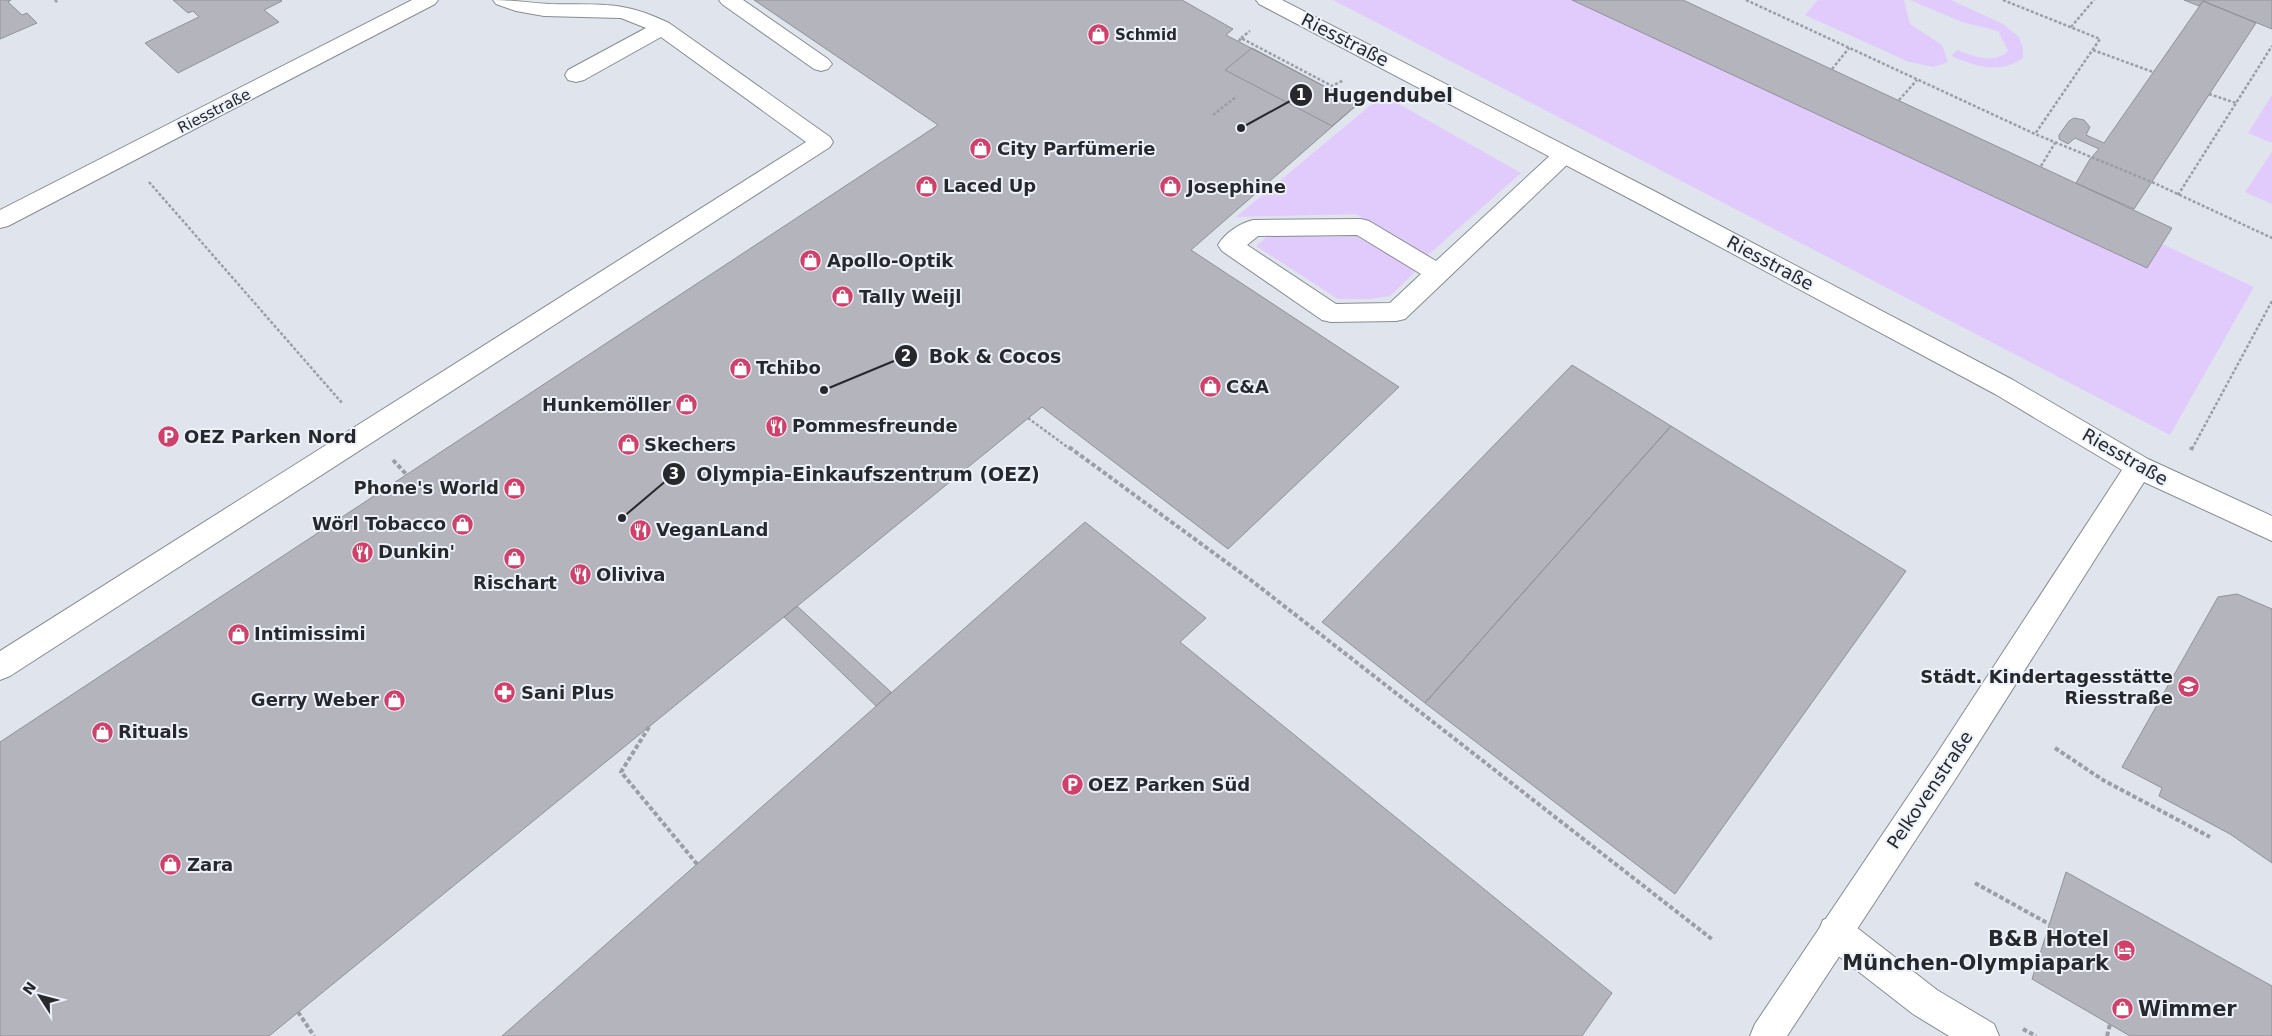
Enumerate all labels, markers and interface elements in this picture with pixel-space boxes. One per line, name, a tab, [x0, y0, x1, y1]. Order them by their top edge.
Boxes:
street label: Riesstraße	[1298, 9, 1392, 71]
shop icon: Schmid	[1087, 23, 1111, 47]
place label: Schmid	[1115, 26, 1177, 44]
callout: Hugendubel	[1288, 78, 1463, 112]
text: Hugendubel	[1323, 84, 1453, 106]
street label: Riesstraße	[175, 85, 253, 137]
text: 1	[1296, 86, 1306, 104]
shop icon: City Parfümerie	[969, 137, 993, 161]
place label: City Parfümerie	[997, 138, 1156, 159]
shop icon: Laced Up	[915, 174, 939, 198]
place label: Laced Up	[943, 175, 1036, 196]
shop icon: Josephine	[1159, 175, 1183, 199]
place label: Josephine	[1185, 176, 1286, 197]
street label: Riesstraße	[1723, 231, 1817, 294]
shop icon: Apollo-Optik	[799, 249, 823, 273]
place label: Apollo-Optik	[827, 250, 954, 271]
shop icon: Tally Weijl	[831, 285, 855, 309]
place label: Tally Weijl	[859, 286, 961, 307]
callout: Bok & Cocos	[894, 339, 1071, 373]
text: Bok & Cocos	[929, 345, 1061, 367]
text: 2	[901, 347, 911, 365]
shop icon: Tchibo	[728, 356, 752, 380]
place label: Tchibo	[756, 357, 821, 378]
shop icon: C&A	[1198, 375, 1222, 399]
place label: C&A	[1226, 376, 1269, 397]
shop icon: Hunkemöller	[675, 393, 699, 417]
place label: Hunkemöller	[542, 394, 671, 415]
restaurant icon: Pommesfreunde	[764, 414, 788, 438]
place label: Pommesfreunde	[792, 415, 958, 436]
street label: Riesstraße	[2079, 424, 2172, 489]
parking icon: OEZ Parken Nord	[156, 425, 180, 449]
place label: OEZ Parken Nord	[184, 426, 357, 447]
shop icon: Skechers	[616, 433, 640, 457]
place label: Skechers	[644, 434, 736, 455]
callout: Olympia-Einkaufszentrum (OEZ)	[661, 457, 1050, 491]
text: Olympia-Einkaufszentrum (OEZ)	[696, 463, 1040, 485]
text: 3	[669, 465, 679, 483]
shop icon: Phone's World	[503, 476, 527, 500]
place label: Phone's World	[354, 477, 499, 498]
shop icon: Wörl Tobacco	[450, 512, 474, 536]
place label: Wörl Tobacco	[312, 513, 446, 534]
restaurant icon: VeganLand	[628, 518, 652, 542]
place label: VeganLand	[656, 519, 768, 540]
restaurant icon: Dunkin'	[350, 540, 374, 564]
place label: Dunkin'	[378, 541, 455, 562]
shop icon: Rischart	[503, 546, 527, 570]
restaurant icon: Oliviva	[568, 563, 592, 587]
place label: Oliviva	[596, 564, 665, 585]
place label: Rischart	[473, 572, 557, 593]
shop icon: Intimissimi	[226, 622, 250, 646]
place label: Intimissimi	[254, 623, 366, 644]
place label: Städt. Kindertagesstätte Riesstraße	[1920, 666, 2173, 708]
school or university icon: Städt. Kindertagesstätte Riesstraße	[2177, 675, 2201, 699]
pharmacy icon: Sani Plus	[493, 681, 517, 705]
place label: Sani Plus	[521, 682, 614, 703]
shop icon: Gerry Weber	[383, 688, 407, 712]
place label: Gerry Weber	[251, 689, 379, 710]
shop icon: Rituals	[90, 720, 114, 744]
place label: Rituals	[118, 721, 188, 742]
street label: Pelkovenstraße	[1882, 727, 1977, 853]
parking icon: OEZ Parken Süd	[1060, 773, 1084, 797]
place label: OEZ Parken Süd	[1088, 774, 1250, 795]
shop icon: Zara	[159, 853, 183, 877]
place label: Zara	[187, 854, 233, 875]
place label: B&B Hotel München-Olympiapark	[1842, 927, 2110, 975]
hotel icon: B&B Hotel München-Olympiapark	[2113, 939, 2137, 963]
north arrow	[15, 971, 65, 1021]
text: N	[20, 979, 39, 998]
shop icon: Wimmer	[2110, 997, 2134, 1021]
place label: Wimmer	[2138, 997, 2237, 1021]

